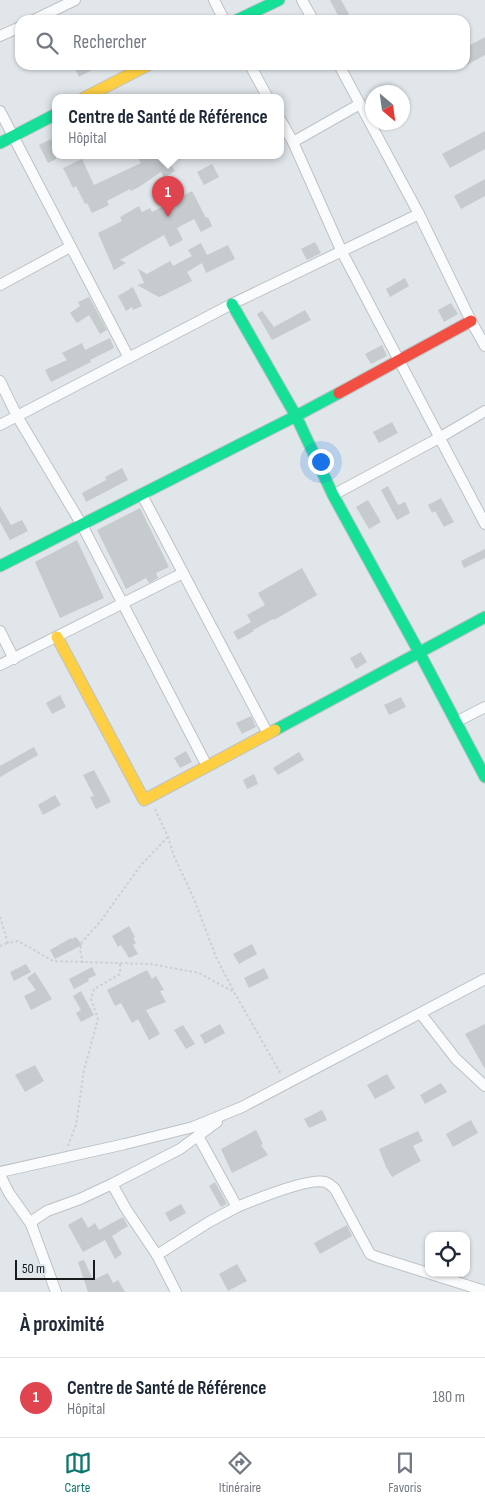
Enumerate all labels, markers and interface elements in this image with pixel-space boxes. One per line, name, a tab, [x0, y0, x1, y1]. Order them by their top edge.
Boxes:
search box	[15, 15, 470, 70]
icon: search	[33, 29, 61, 57]
text: Rechercher	[73, 31, 147, 54]
north arrow	[365, 85, 410, 130]
popup	[52, 94, 284, 159]
text: Centre de Santé de Référence	[68, 106, 268, 129]
text: Hôpital	[68, 129, 107, 148]
pin: 1	[152, 176, 184, 217]
your location	[308, 449, 334, 475]
map controls	[425, 1232, 470, 1277]
button: locate	[425, 1232, 470, 1277]
scale bar	[15, 1257, 95, 1280]
text: 50 m	[22, 1260, 45, 1277]
text: À proximité	[20, 1312, 105, 1337]
text: Centre de Santé de Référence	[67, 1377, 266, 1400]
text: 1	[33, 1388, 39, 1407]
text: 180 m	[432, 1388, 465, 1407]
text: Hôpital	[67, 1400, 105, 1419]
tab: Carte	[64, 1449, 92, 1496]
tab: Itinéraire	[219, 1449, 261, 1496]
tab: Favoris	[388, 1449, 421, 1496]

